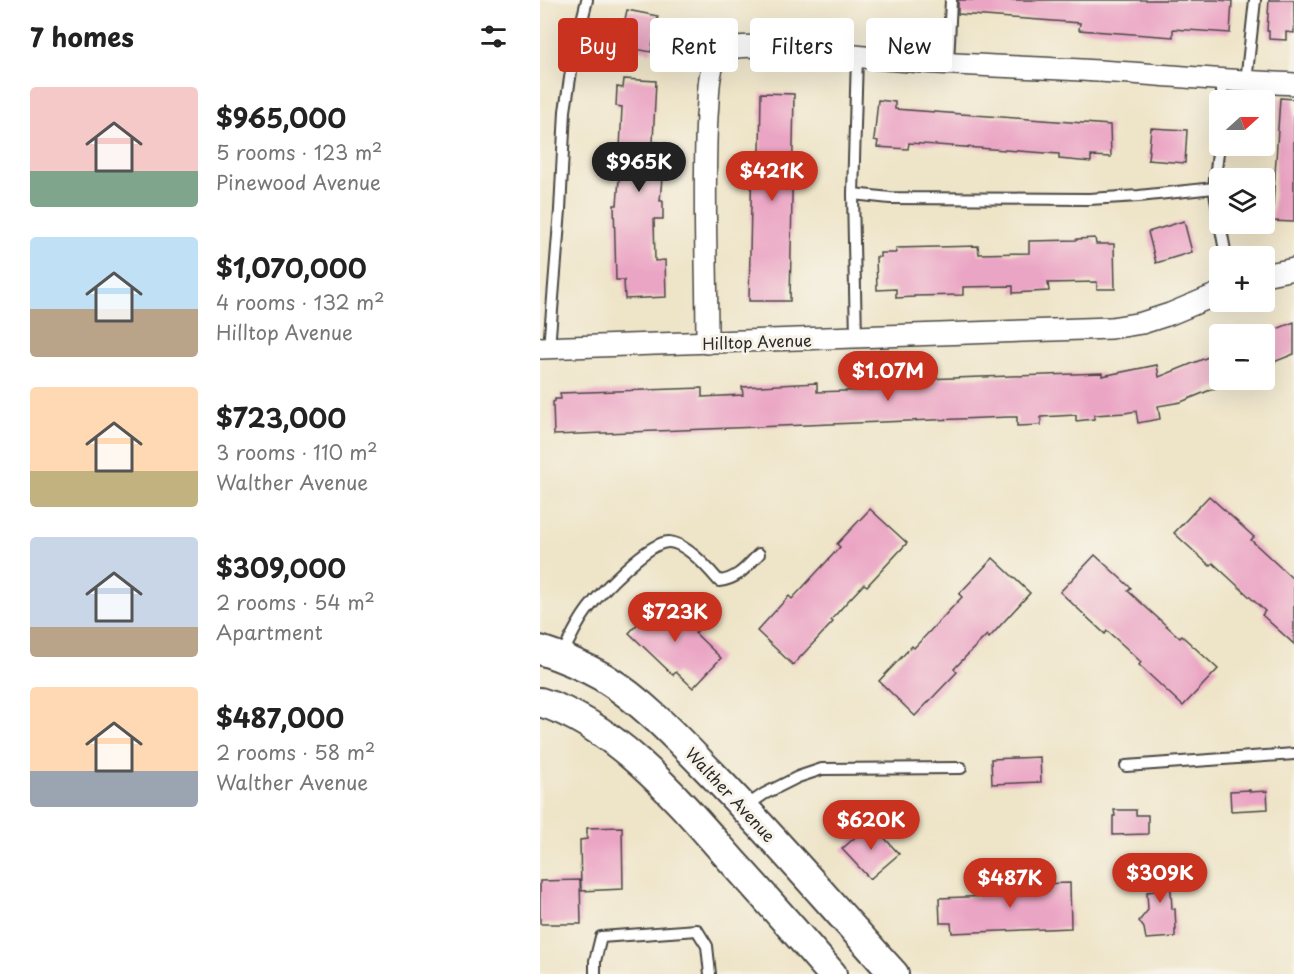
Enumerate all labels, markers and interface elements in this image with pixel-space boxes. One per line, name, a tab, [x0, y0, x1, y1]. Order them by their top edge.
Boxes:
text: 7 homes	[30, 17, 134, 56]
chip: Buy	[558, 18, 638, 72]
chip: Rent	[650, 18, 738, 72]
chip: Filters	[750, 18, 854, 72]
chip: New	[866, 18, 952, 72]
icon: filters	[477, 20, 510, 53]
north arrow	[1209, 90, 1275, 156]
map controls	[1209, 90, 1275, 390]
text: $965,000	[216, 98, 346, 137]
icon: home	[78, 111, 150, 183]
text: 5 rooms · 123 m²	[216, 137, 382, 167]
pin: $965K	[597, 142, 681, 193]
text: $965K	[606, 146, 672, 176]
pin: $421K	[730, 151, 814, 202]
text: $421K	[740, 155, 804, 185]
text: Pinewood Avenue	[216, 167, 381, 197]
button: layers	[1209, 168, 1275, 234]
button: +	[1209, 246, 1275, 312]
text: $1,070,000	[216, 248, 367, 287]
icon: home	[78, 261, 150, 333]
text: 4 rooms · 132 m²	[216, 287, 385, 317]
text: Hilltop Avenue	[216, 317, 353, 347]
button: −	[1209, 324, 1275, 390]
street label: Hilltop Avenue	[702, 327, 812, 355]
pin: $1.07M	[839, 351, 937, 402]
text: $1.07M	[852, 355, 924, 385]
text: $723,000	[216, 398, 346, 437]
icon: home	[78, 411, 150, 483]
text: 3 rooms · 110 m²	[216, 437, 378, 467]
text: Walther Avenue	[216, 467, 368, 497]
text: $309,000	[216, 548, 346, 587]
icon: home	[78, 561, 150, 633]
text: 2 rooms · 54 m²	[216, 587, 375, 617]
pin: $723K	[633, 592, 717, 643]
text: $723K	[642, 596, 708, 626]
text: Apartment	[216, 617, 323, 647]
text: $487,000	[216, 698, 344, 737]
icon: home	[78, 711, 150, 783]
text: 2 rooms · 58 m²	[216, 737, 375, 767]
street label: Walther Avenue	[681, 741, 781, 847]
text: Walther Avenue	[216, 767, 368, 797]
pin: $620K	[829, 800, 913, 851]
text: $620K	[837, 804, 905, 834]
pin: $309K	[1118, 853, 1202, 904]
text: $309K	[1126, 857, 1194, 887]
pin: $487K	[968, 858, 1052, 909]
text: $487K	[977, 862, 1043, 892]

